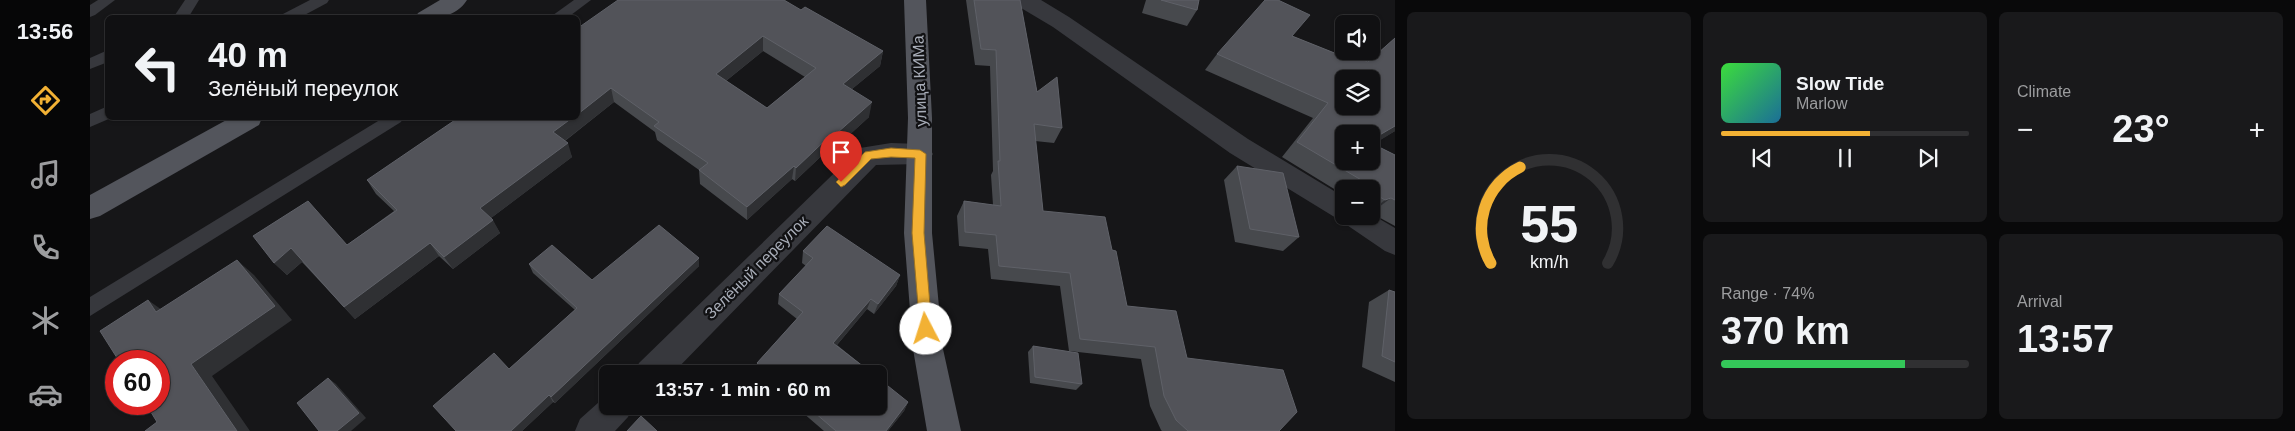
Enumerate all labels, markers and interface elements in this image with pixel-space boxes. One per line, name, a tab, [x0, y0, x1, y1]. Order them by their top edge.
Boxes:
map controls	[1335, 15, 1380, 225]
button: sound	[1335, 15, 1380, 60]
text: 13:56	[17, 19, 73, 44]
icon: left	[125, 35, 190, 100]
text: 40 m	[208, 35, 288, 74]
street label: улица КИМа	[909, 35, 930, 127]
button: layers	[1335, 70, 1380, 115]
text: Slow Tide	[1796, 73, 1884, 94]
text: Зелёный переулок	[208, 76, 398, 101]
icon: directions	[28, 83, 63, 118]
text: Climate	[2017, 83, 2071, 100]
text: Marlow	[1796, 95, 1848, 112]
text: 23°	[2112, 108, 2170, 150]
text: −	[2017, 114, 2033, 145]
text: +	[2249, 114, 2265, 145]
button: +	[1335, 125, 1380, 170]
pin	[820, 131, 862, 182]
icon: arrive	[827, 138, 855, 166]
icon: previous	[1748, 144, 1776, 172]
icon: pause	[1831, 144, 1859, 172]
icon: next	[1914, 144, 1942, 172]
icon: music	[28, 157, 63, 192]
button: −	[1335, 180, 1380, 225]
text: 55	[1520, 195, 1578, 253]
street label: Зелёный переулок	[701, 212, 812, 322]
icon: phone	[28, 230, 63, 265]
text: km/h	[1530, 252, 1568, 272]
text: Range · 74%	[1721, 285, 1814, 302]
text: Arrival	[2017, 293, 2062, 310]
position arrow	[899, 302, 951, 354]
icon: climate	[28, 303, 63, 338]
text: 370 km	[1721, 310, 1850, 352]
text: 13:57	[2017, 318, 2114, 360]
speed limit sign: 60	[105, 350, 170, 415]
icon: car	[28, 377, 63, 412]
text: 13:57 · 1 min · 60 m	[655, 379, 831, 400]

